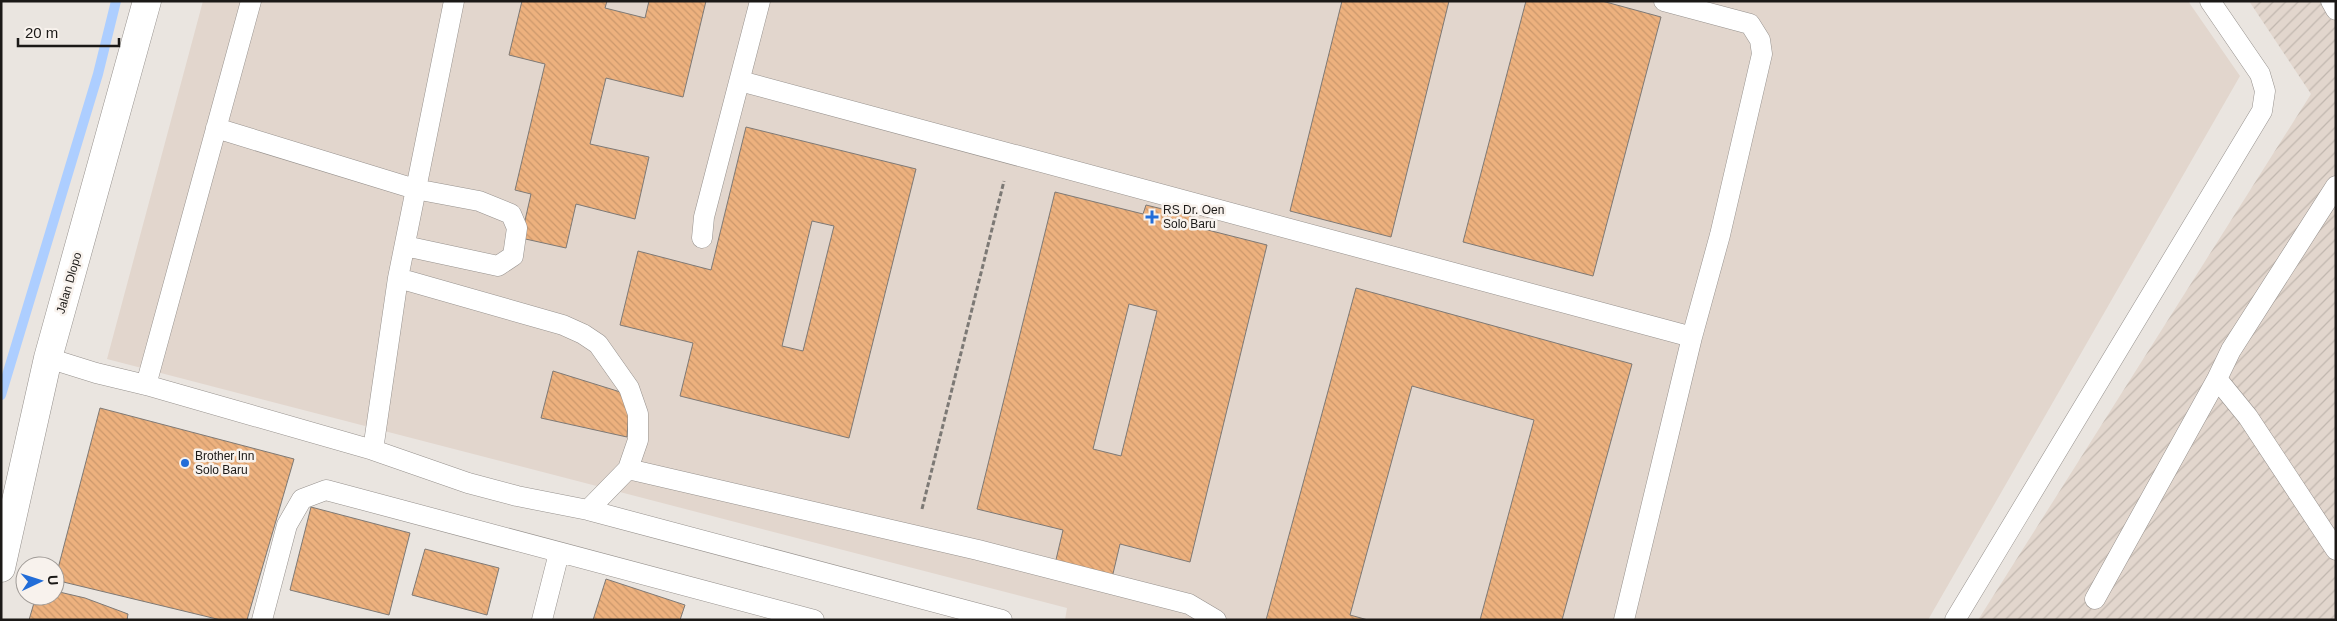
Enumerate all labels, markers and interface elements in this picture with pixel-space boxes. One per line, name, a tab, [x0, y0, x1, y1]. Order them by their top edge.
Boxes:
scale bar	[18, 15, 119, 47]
text: 20 m	[25, 24, 58, 41]
place label: RS Dr. Oen Solo Baru	[1163, 203, 1224, 231]
marker: RS Dr. Oen Solo Baru	[1145, 210, 1159, 224]
street label: Jalan Dlopo	[54, 250, 85, 315]
place label: Brother Inn Solo Baru	[195, 449, 254, 477]
marker: Brother Inn Solo Baru	[179, 457, 191, 469]
north arrow	[15, 556, 65, 606]
text: U	[45, 574, 61, 586]

